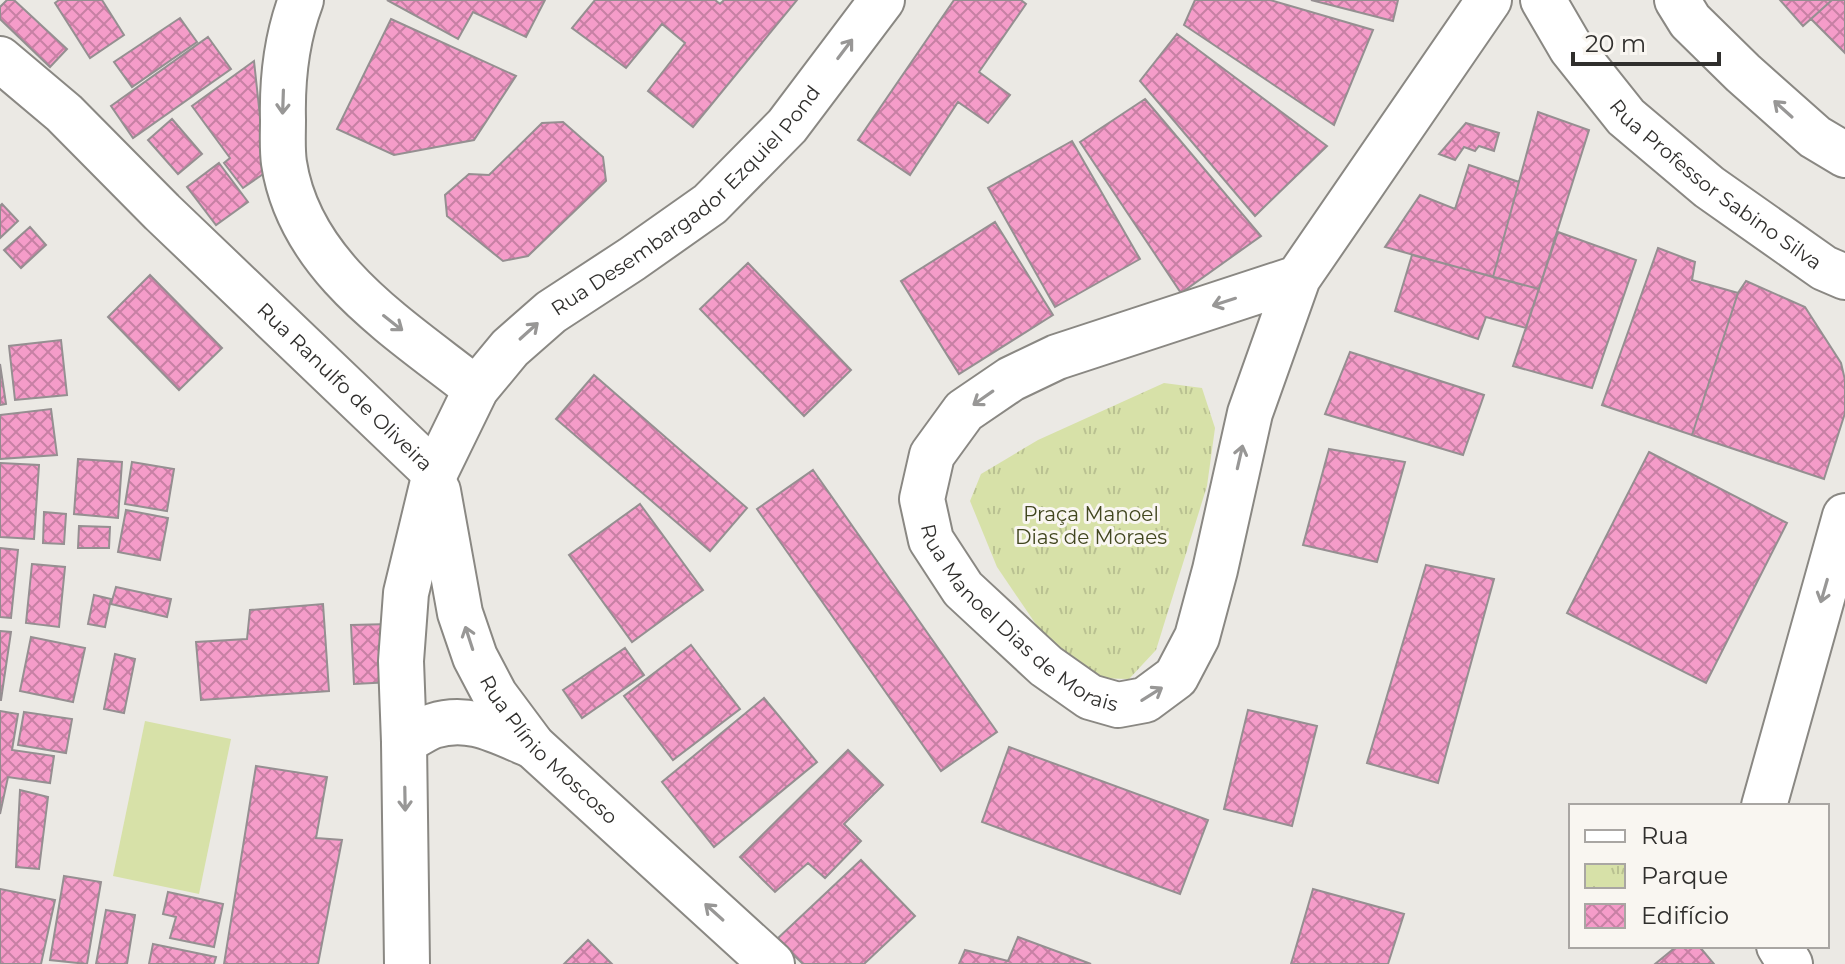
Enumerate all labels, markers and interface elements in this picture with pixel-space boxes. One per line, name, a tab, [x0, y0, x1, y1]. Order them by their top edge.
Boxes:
scale bar	[1573, 16, 1719, 66]
text: 20 m	[1585, 29, 1646, 58]
one-way arrow	[837, 39, 854, 60]
street label: Rua Desembargador Ezquiel Pond	[547, 81, 825, 321]
one-way arrow	[276, 88, 291, 115]
street label: Rua Professor Sabino Silva	[1605, 94, 1826, 275]
one-way arrow	[1773, 100, 1793, 118]
one-way arrow	[1211, 296, 1236, 311]
street label: Rua Ranulfo de Oliveira	[252, 297, 438, 476]
one-way arrow	[382, 315, 403, 332]
one-way arrow	[519, 322, 539, 341]
one-way arrow	[973, 390, 995, 406]
one-way arrow	[1233, 444, 1248, 470]
park label: Praça Manoel Dias de Moraes	[1015, 502, 1167, 549]
street label: Rua Manoel Dias de Morais	[916, 522, 1121, 716]
one-way arrow	[1816, 578, 1831, 604]
one-way arrow	[460, 626, 475, 651]
street label: Rua Plínio Moscoso	[475, 671, 622, 829]
one-way arrow	[1141, 685, 1163, 702]
one-way arrow	[397, 785, 413, 812]
legend	[1569, 804, 1829, 948]
text: Rua	[1641, 821, 1689, 850]
text: Parque	[1641, 861, 1728, 890]
text: Edifício	[1641, 901, 1729, 930]
one-way arrow	[704, 902, 724, 921]

